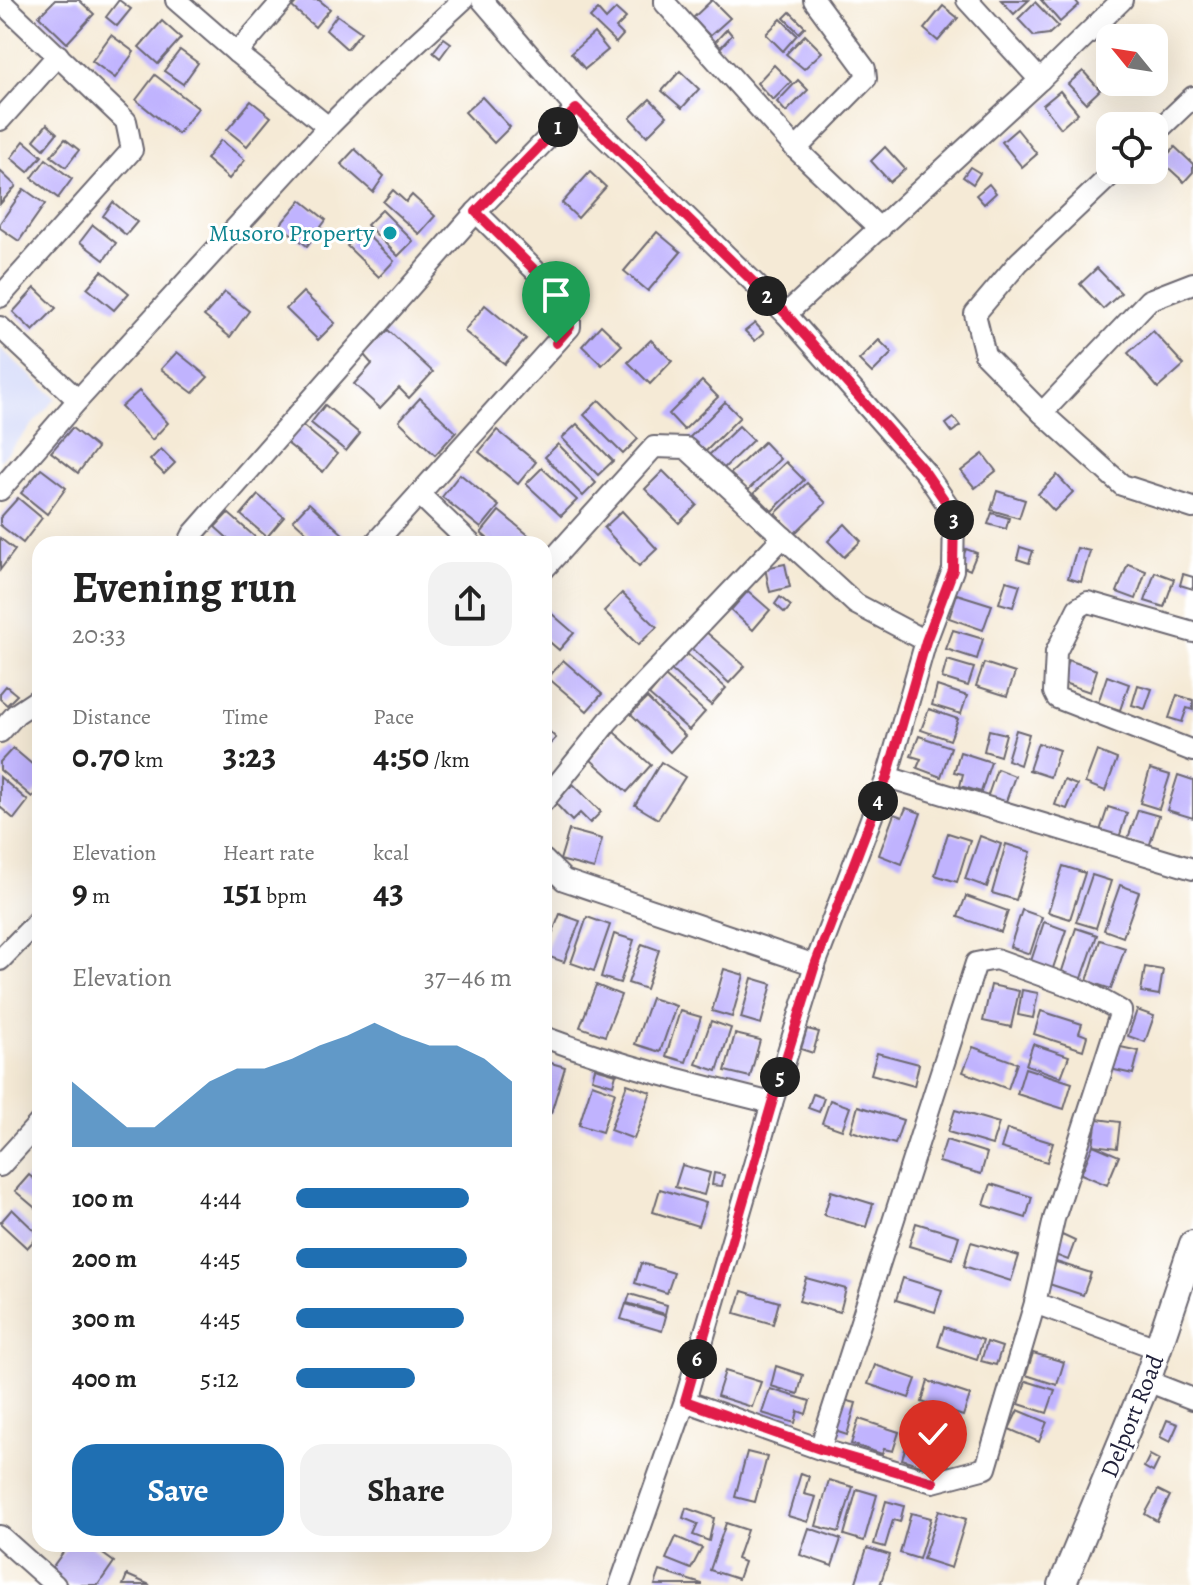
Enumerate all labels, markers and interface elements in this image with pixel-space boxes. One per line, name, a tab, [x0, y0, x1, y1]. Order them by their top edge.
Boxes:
north arrow	[1096, 24, 1168, 96]
map controls	[1096, 24, 1168, 184]
pin: 1	[538, 107, 578, 147]
text: 1	[554, 112, 562, 142]
button: locate	[1096, 112, 1168, 184]
place label: Musoro Property	[209, 217, 374, 249]
marker: Musoro Property	[381, 224, 399, 242]
pin	[522, 261, 590, 343]
icon: arrive	[534, 273, 578, 317]
pin: 2	[747, 276, 787, 316]
text: 2	[762, 281, 772, 311]
pin: 3	[934, 500, 974, 540]
text: 3	[949, 505, 959, 535]
text: Evening run	[72, 557, 297, 617]
button: share	[428, 562, 512, 646]
text: 20:33	[72, 617, 126, 652]
text: Distance	[72, 702, 151, 732]
text: Time	[223, 702, 268, 732]
text: Pace	[373, 702, 414, 732]
text: 0.70	[72, 732, 130, 779]
text: 3:23	[223, 732, 276, 779]
text: 4:50	[373, 732, 429, 779]
text: km	[130, 745, 164, 775]
text: /km	[429, 745, 470, 775]
pin: 4	[858, 781, 898, 821]
text: 4	[873, 786, 883, 816]
text: Elevation	[72, 838, 156, 868]
text: Heart rate	[223, 838, 315, 868]
text: kcal	[373, 838, 409, 868]
text: 9	[72, 868, 88, 915]
text: 151	[223, 868, 262, 915]
text: 43	[373, 868, 404, 915]
text: m	[88, 881, 110, 911]
text: bpm	[262, 881, 307, 911]
text: Elevation	[72, 960, 172, 995]
text: 37–46 m	[424, 960, 512, 995]
pin: 5	[760, 1057, 800, 1097]
text: 5	[775, 1062, 785, 1092]
text: 100 m	[72, 1181, 134, 1216]
text: 4:44	[200, 1181, 242, 1216]
text: 200 m	[72, 1241, 137, 1276]
text: 4:45	[200, 1241, 241, 1276]
text: 300 m	[72, 1301, 136, 1336]
text: 4:45	[200, 1301, 241, 1336]
pin: 6	[677, 1339, 717, 1379]
text: 6	[692, 1344, 702, 1374]
street label: Delport Road	[1093, 1350, 1171, 1482]
text: 400 m	[72, 1361, 137, 1396]
text: 5:12	[200, 1361, 239, 1396]
pin	[899, 1400, 967, 1482]
icon: check	[911, 1412, 955, 1456]
button: Save	[72, 1444, 284, 1536]
button: Share	[300, 1444, 512, 1536]

